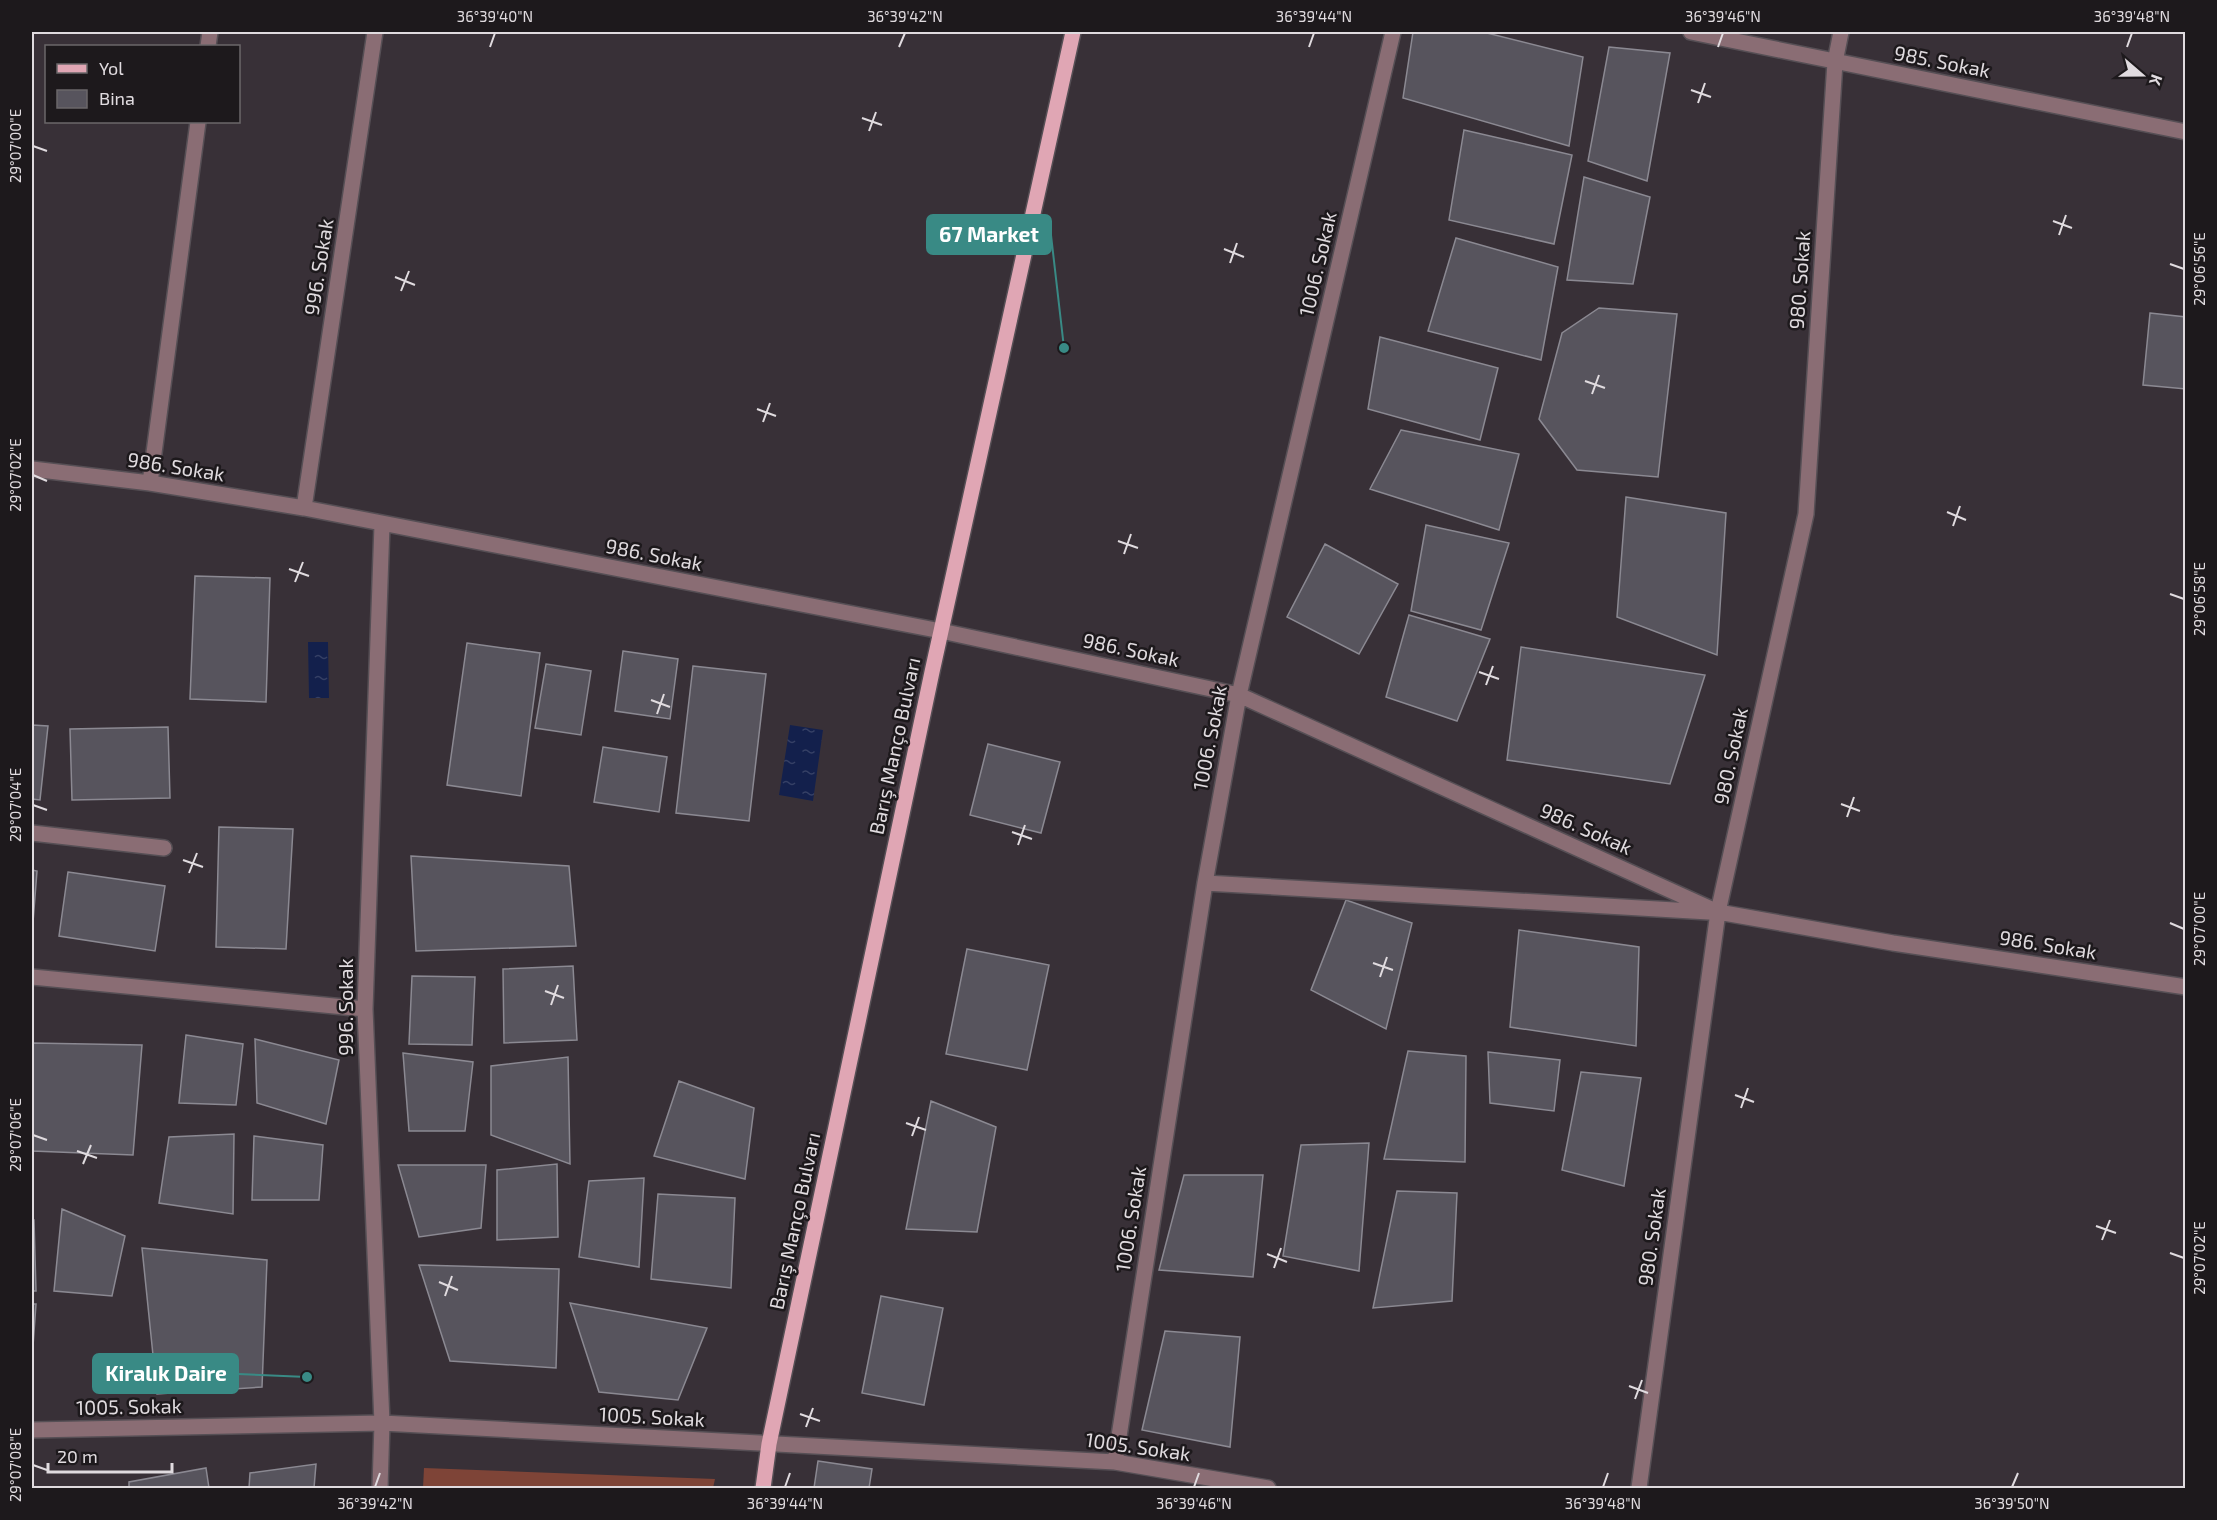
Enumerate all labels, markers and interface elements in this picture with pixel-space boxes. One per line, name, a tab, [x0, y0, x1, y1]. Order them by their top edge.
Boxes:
text: 36°39'40"N	[457, 7, 533, 25]
text: 36°39'42"N	[867, 7, 943, 25]
text: 36°39'44"N	[1276, 7, 1352, 25]
text: 36°39'46"N	[1685, 7, 1761, 25]
text: 36°39'48"N	[2094, 7, 2170, 25]
street label: 985. Sokak	[1892, 40, 1992, 82]
legend	[45, 45, 240, 123]
north arrow	[2112, 45, 2172, 105]
text: Yol	[99, 57, 124, 79]
text: K	[2146, 72, 2167, 89]
text: Bina	[99, 87, 135, 109]
text: 29°07'00"E	[6, 109, 24, 183]
street label: 1006. Sokak	[1293, 209, 1341, 318]
callout: 67 Market	[927, 215, 1051, 254]
street label: 996. Sokak	[299, 217, 337, 317]
text: 67 Market	[939, 221, 1039, 246]
street label: 980. Sokak	[1784, 230, 1814, 330]
text: 29°06'56"E	[2190, 232, 2208, 306]
text: 29°07'02"E	[6, 438, 24, 512]
street label: 986. Sokak	[126, 446, 226, 486]
street label: 986. Sokak	[604, 533, 705, 575]
text: 29°06'58"E	[2190, 562, 2208, 636]
street label: 986. Sokak	[1081, 627, 1182, 671]
street label: Barış Manço Bulvarı	[864, 655, 925, 837]
street label: 1006. Sokak	[1187, 683, 1231, 792]
street label: 980. Sokak	[1708, 705, 1752, 807]
text: 29°07'04"E	[6, 768, 24, 842]
street label: 986. Sokak	[1537, 797, 1636, 859]
text: 29°07'00"E	[2190, 892, 2208, 966]
street label: 986. Sokak	[1998, 924, 2098, 964]
street label: 996. Sokak	[333, 958, 357, 1056]
text: 29°07'06"E	[6, 1098, 24, 1172]
street label: Barış Manço Bulvarı	[764, 1130, 825, 1312]
street label: 1006. Sokak	[1110, 1164, 1150, 1273]
street label: 980. Sokak	[1632, 1186, 1670, 1287]
text: 29°07'02"E	[2190, 1221, 2208, 1295]
callout: Kiralık Daire	[93, 1354, 238, 1393]
text: Kiralık Daire	[105, 1360, 227, 1385]
street label: 1005. Sokak	[76, 1393, 182, 1419]
street label: 1005. Sokak	[599, 1401, 705, 1431]
street label: 1005. Sokak	[1084, 1427, 1192, 1465]
text: 29°07'08"E	[6, 1428, 24, 1502]
scale bar	[48, 1436, 172, 1474]
text: 20 m	[57, 1445, 98, 1467]
text: 36°39'42"N	[337, 1494, 413, 1512]
text: 36°39'44"N	[747, 1494, 823, 1512]
text: 36°39'46"N	[1156, 1494, 1232, 1512]
text: 36°39'48"N	[1565, 1494, 1641, 1512]
text: 36°39'50"N	[1974, 1494, 2050, 1512]

